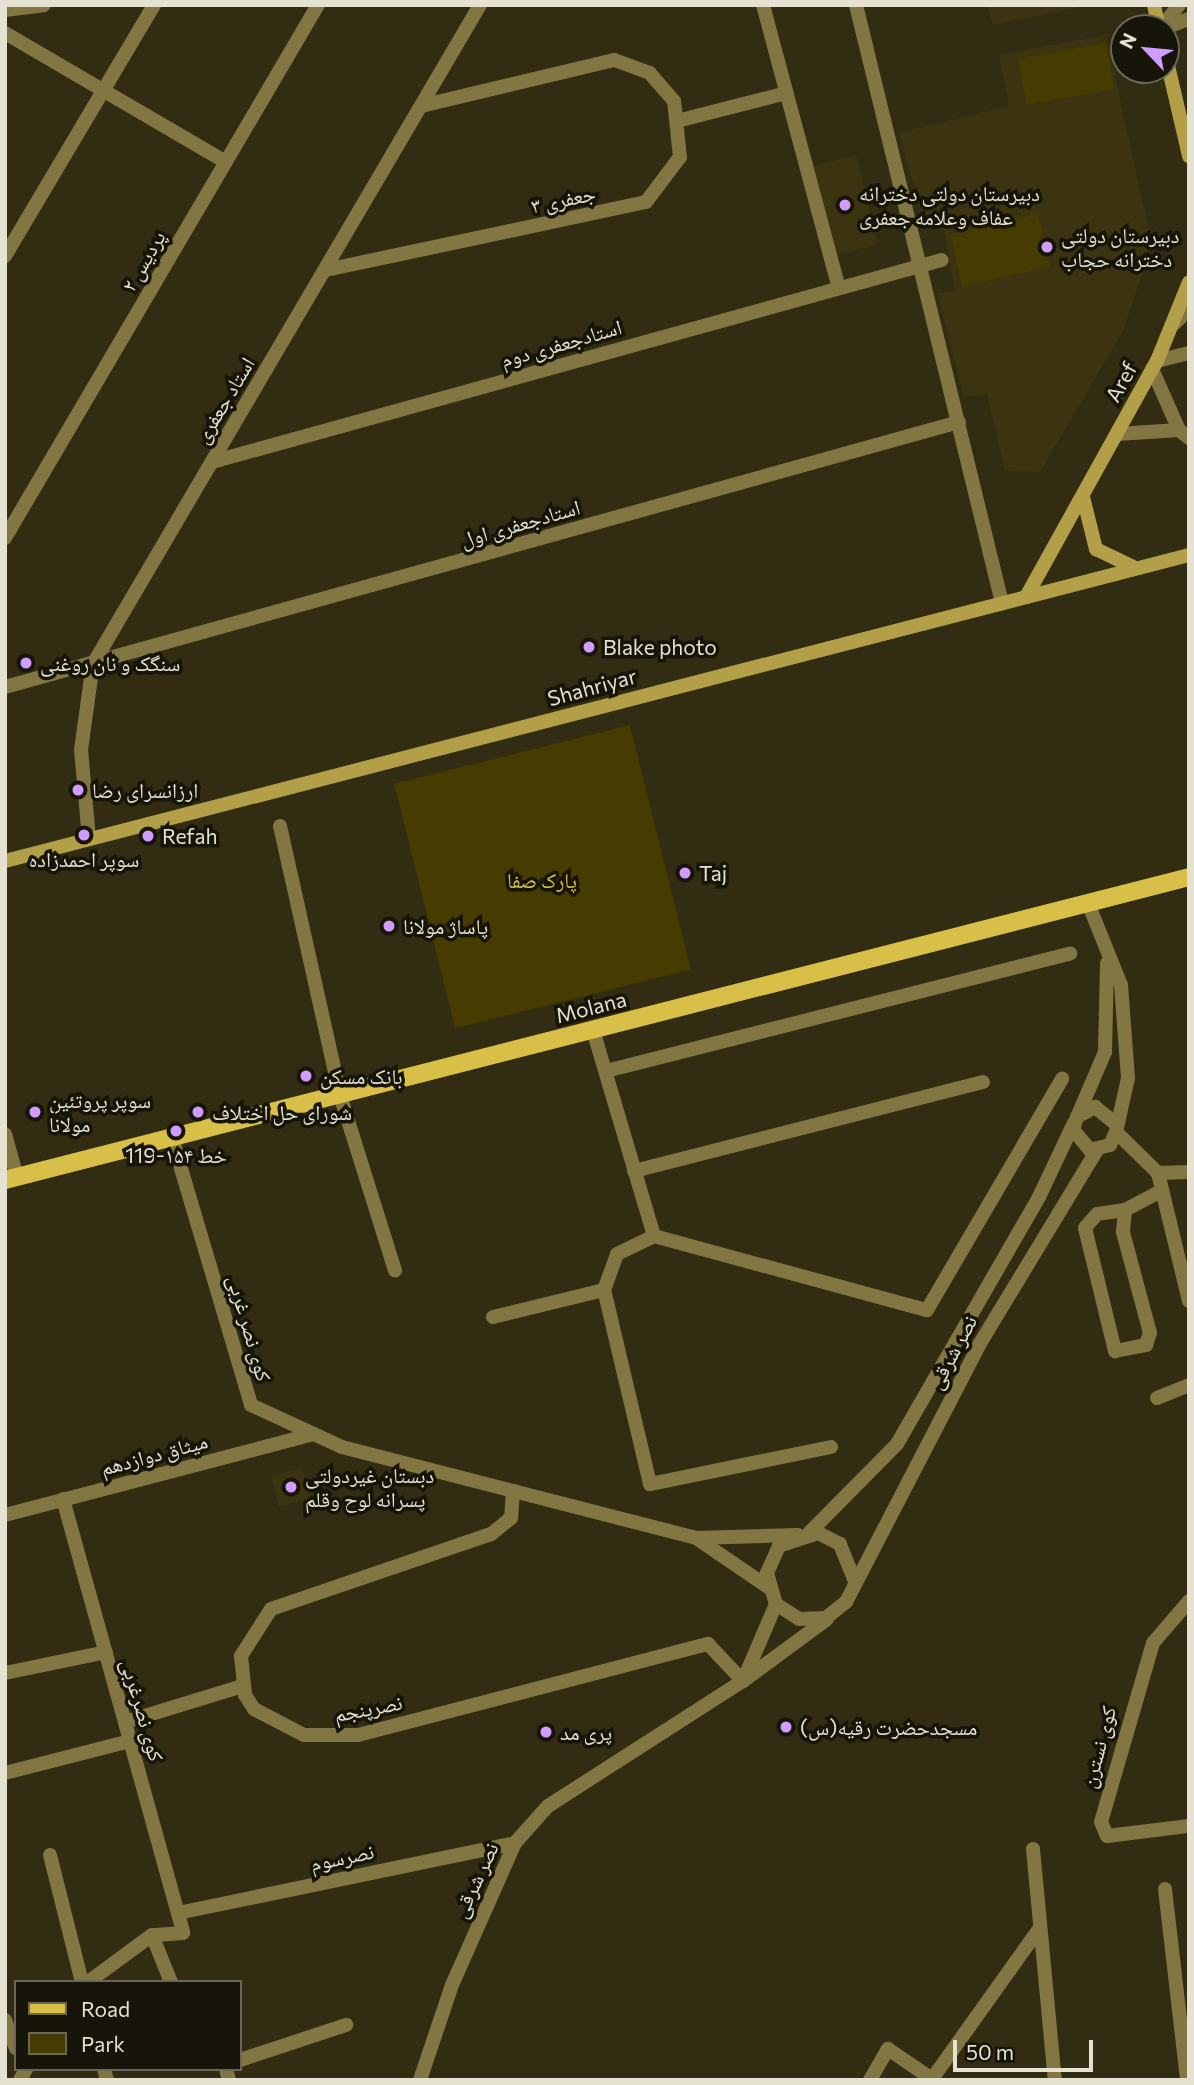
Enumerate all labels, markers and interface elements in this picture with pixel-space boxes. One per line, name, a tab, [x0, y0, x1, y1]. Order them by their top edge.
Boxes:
north arrow	[1110, 14, 1180, 84]
text: N	[1114, 29, 1141, 52]
street label: جعفری ۳	[529, 180, 597, 218]
place label: دبیرستان دولتی دخترانه عفاف وعلامه جعفری	[859, 180, 1040, 230]
marker: دبیرستان دولتی دخترانه عفاف وعلامه جعفری	[837, 197, 853, 213]
place label: دبیرستان دولتی دخترانه حجاب	[1061, 222, 1179, 272]
street label: پردیس ۲	[115, 226, 171, 296]
marker: دبیرستان دولتی دخترانه حجاب	[1039, 239, 1055, 255]
street label: استادجعفری دوم	[498, 314, 624, 372]
street label: استاد جعفری	[188, 352, 260, 448]
street label: Aref	[1100, 358, 1142, 406]
street label: استادجعفری اول	[457, 494, 583, 552]
place label: Blake photo	[603, 634, 717, 660]
marker: Blake photo	[581, 639, 597, 655]
place label: سنگک و نان روغنی	[40, 650, 180, 676]
marker: سنگک و نان روغنی	[18, 655, 34, 671]
street label: Shahriyar	[545, 663, 639, 711]
place label: ارزانسرای رضا	[92, 777, 198, 803]
marker: ارزانسرای رضا	[70, 782, 86, 798]
place label: Refah	[162, 823, 217, 849]
marker: سوپر احمدزاده	[76, 827, 92, 843]
marker: Refah	[140, 828, 156, 844]
place label: سوپر احمدزاده	[29, 846, 139, 872]
place label: Taj	[699, 860, 727, 886]
marker: Taj	[677, 865, 693, 881]
park label: پارک صفا	[507, 867, 577, 893]
place label: پاساژ مولانا	[403, 913, 488, 939]
marker: پاساژ مولانا	[381, 918, 397, 934]
street label: Molana	[553, 986, 629, 1028]
place label: بانک مسکن	[320, 1063, 403, 1089]
marker: بانک مسکن	[298, 1068, 314, 1084]
place label: سوپر پروتئین مولانا	[49, 1087, 151, 1137]
place label: شورای حل اختلاف	[212, 1099, 352, 1125]
marker: سوپر پروتئین مولانا	[27, 1104, 43, 1120]
marker: شورای حل اختلاف	[190, 1104, 206, 1120]
marker: خط ۱۵۴-119	[168, 1123, 184, 1139]
place label: خط ۱۵۴-119	[125, 1142, 227, 1168]
street label: کوی نصر غربی	[223, 1272, 277, 1384]
street label: نصر شرقی	[922, 1311, 982, 1393]
street label: میثاق دوازدهم	[98, 1428, 210, 1480]
place label: دبستان غیردولتی پسرانه لوح وقلم	[305, 1462, 434, 1512]
marker: دبستان غیردولتی پسرانه لوح وقلم	[283, 1479, 299, 1495]
street label: کوی نصرغربی	[116, 1656, 170, 1764]
street label: نصرپنجم	[332, 1689, 404, 1727]
street label: کوی نسترن	[1075, 1703, 1121, 1791]
place label: مسجدحضرت رقیه(س)	[800, 1714, 977, 1740]
place label: پری مد	[560, 1719, 612, 1745]
marker: مسجدحضرت رقیه(س)	[778, 1719, 794, 1735]
marker: پری مد	[538, 1724, 554, 1740]
street label: نصرسوم	[308, 1838, 376, 1876]
street label: نصر شرقی	[447, 1838, 503, 1922]
legend	[14, 1980, 242, 2071]
text: Road	[81, 1996, 130, 2021]
scale bar	[956, 2025, 1096, 2070]
text: Park	[81, 2031, 125, 2056]
text: 50 m	[966, 2039, 1014, 2064]

